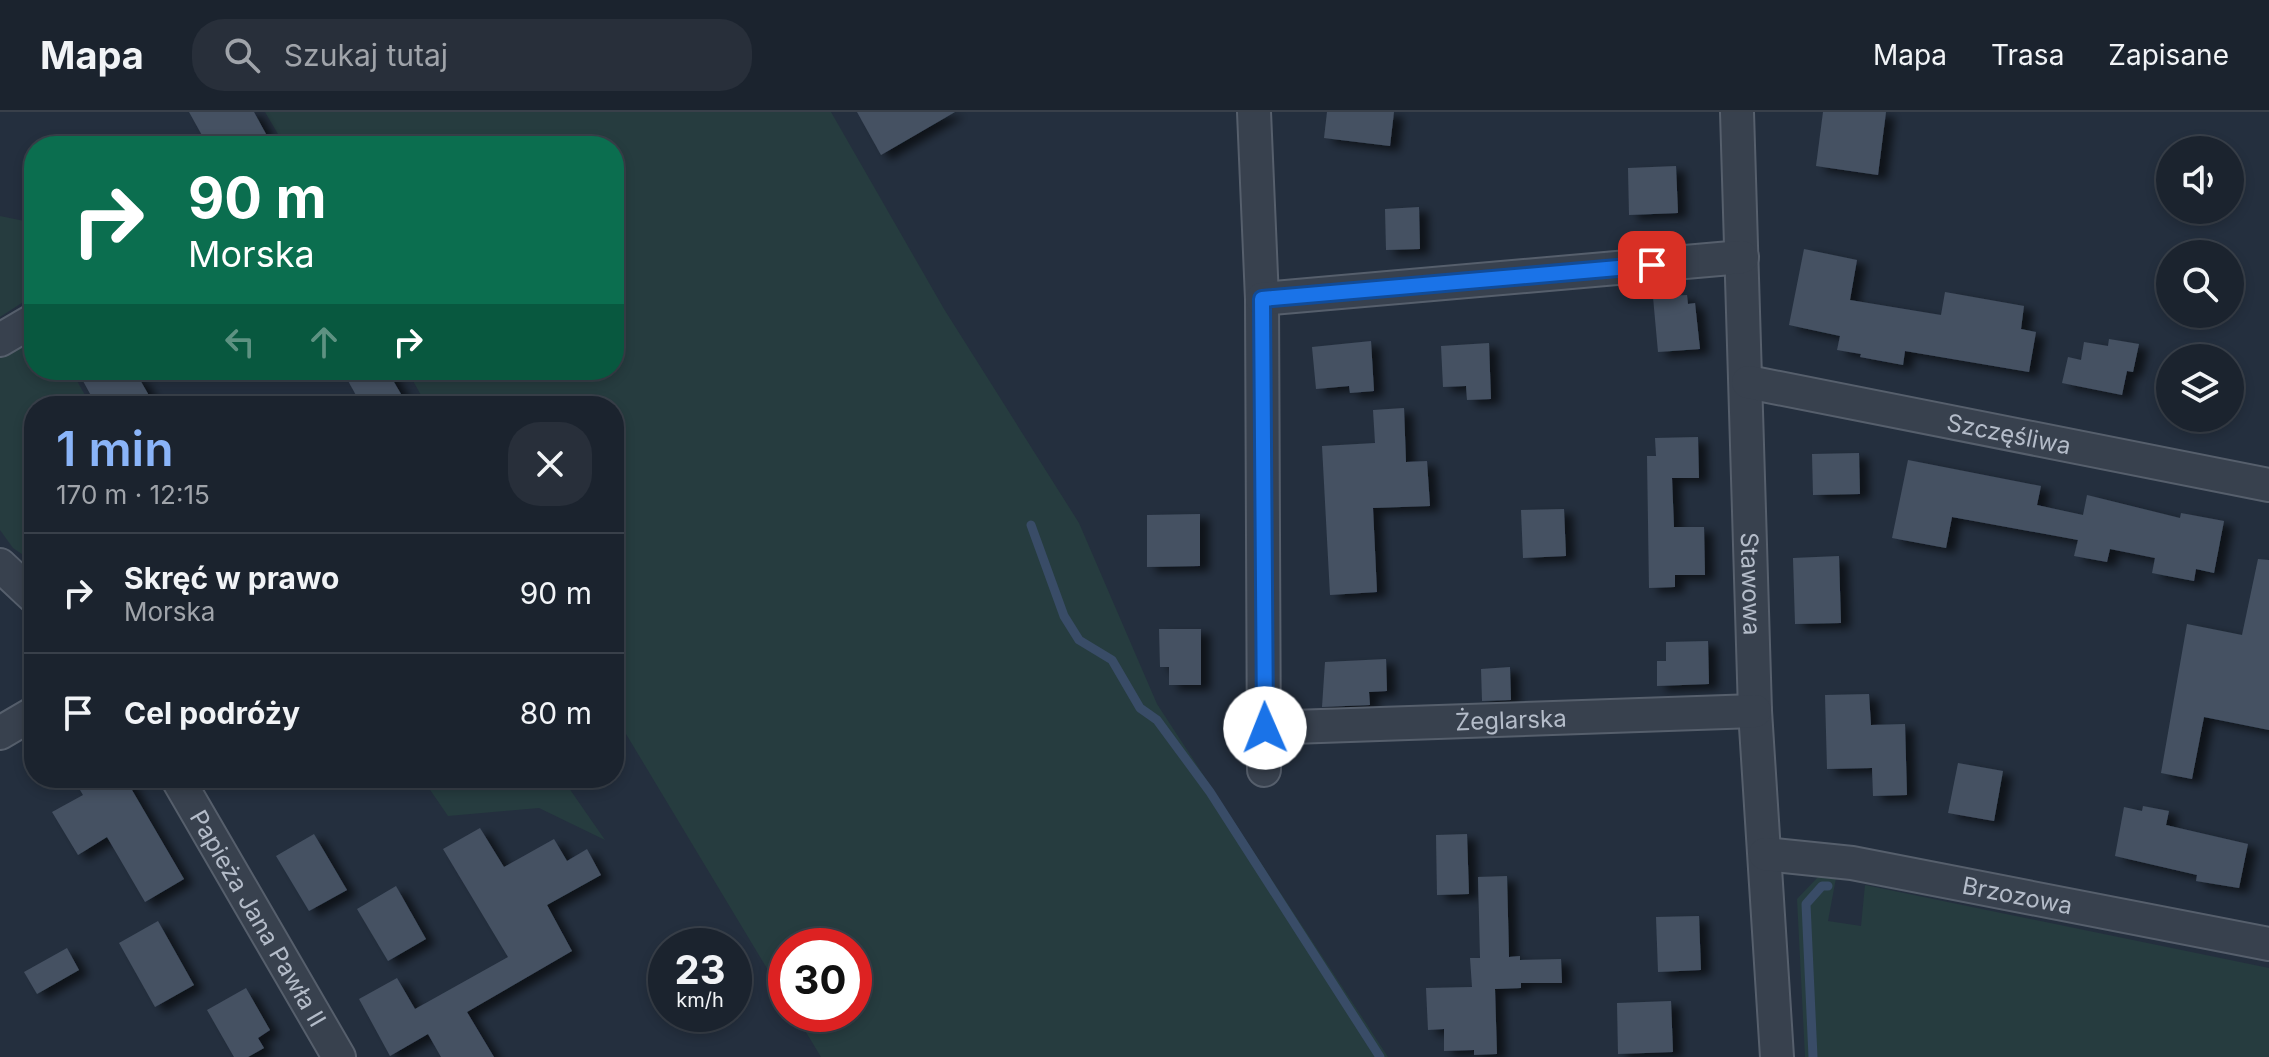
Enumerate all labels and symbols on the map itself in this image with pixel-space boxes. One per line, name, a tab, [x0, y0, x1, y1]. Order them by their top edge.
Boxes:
pin	[1618, 231, 1686, 299]
street label: Szczęśliwa	[1944, 407, 2074, 460]
street label: Stawowa	[1735, 532, 1767, 636]
position arrow	[1223, 686, 1307, 770]
street label: Żeglarska	[1455, 703, 1567, 736]
street label: Papieża Jana Pawła II	[184, 805, 333, 1032]
street label: Brzozowa	[1960, 870, 2075, 920]
speed limit sign: 30	[768, 928, 872, 1032]

